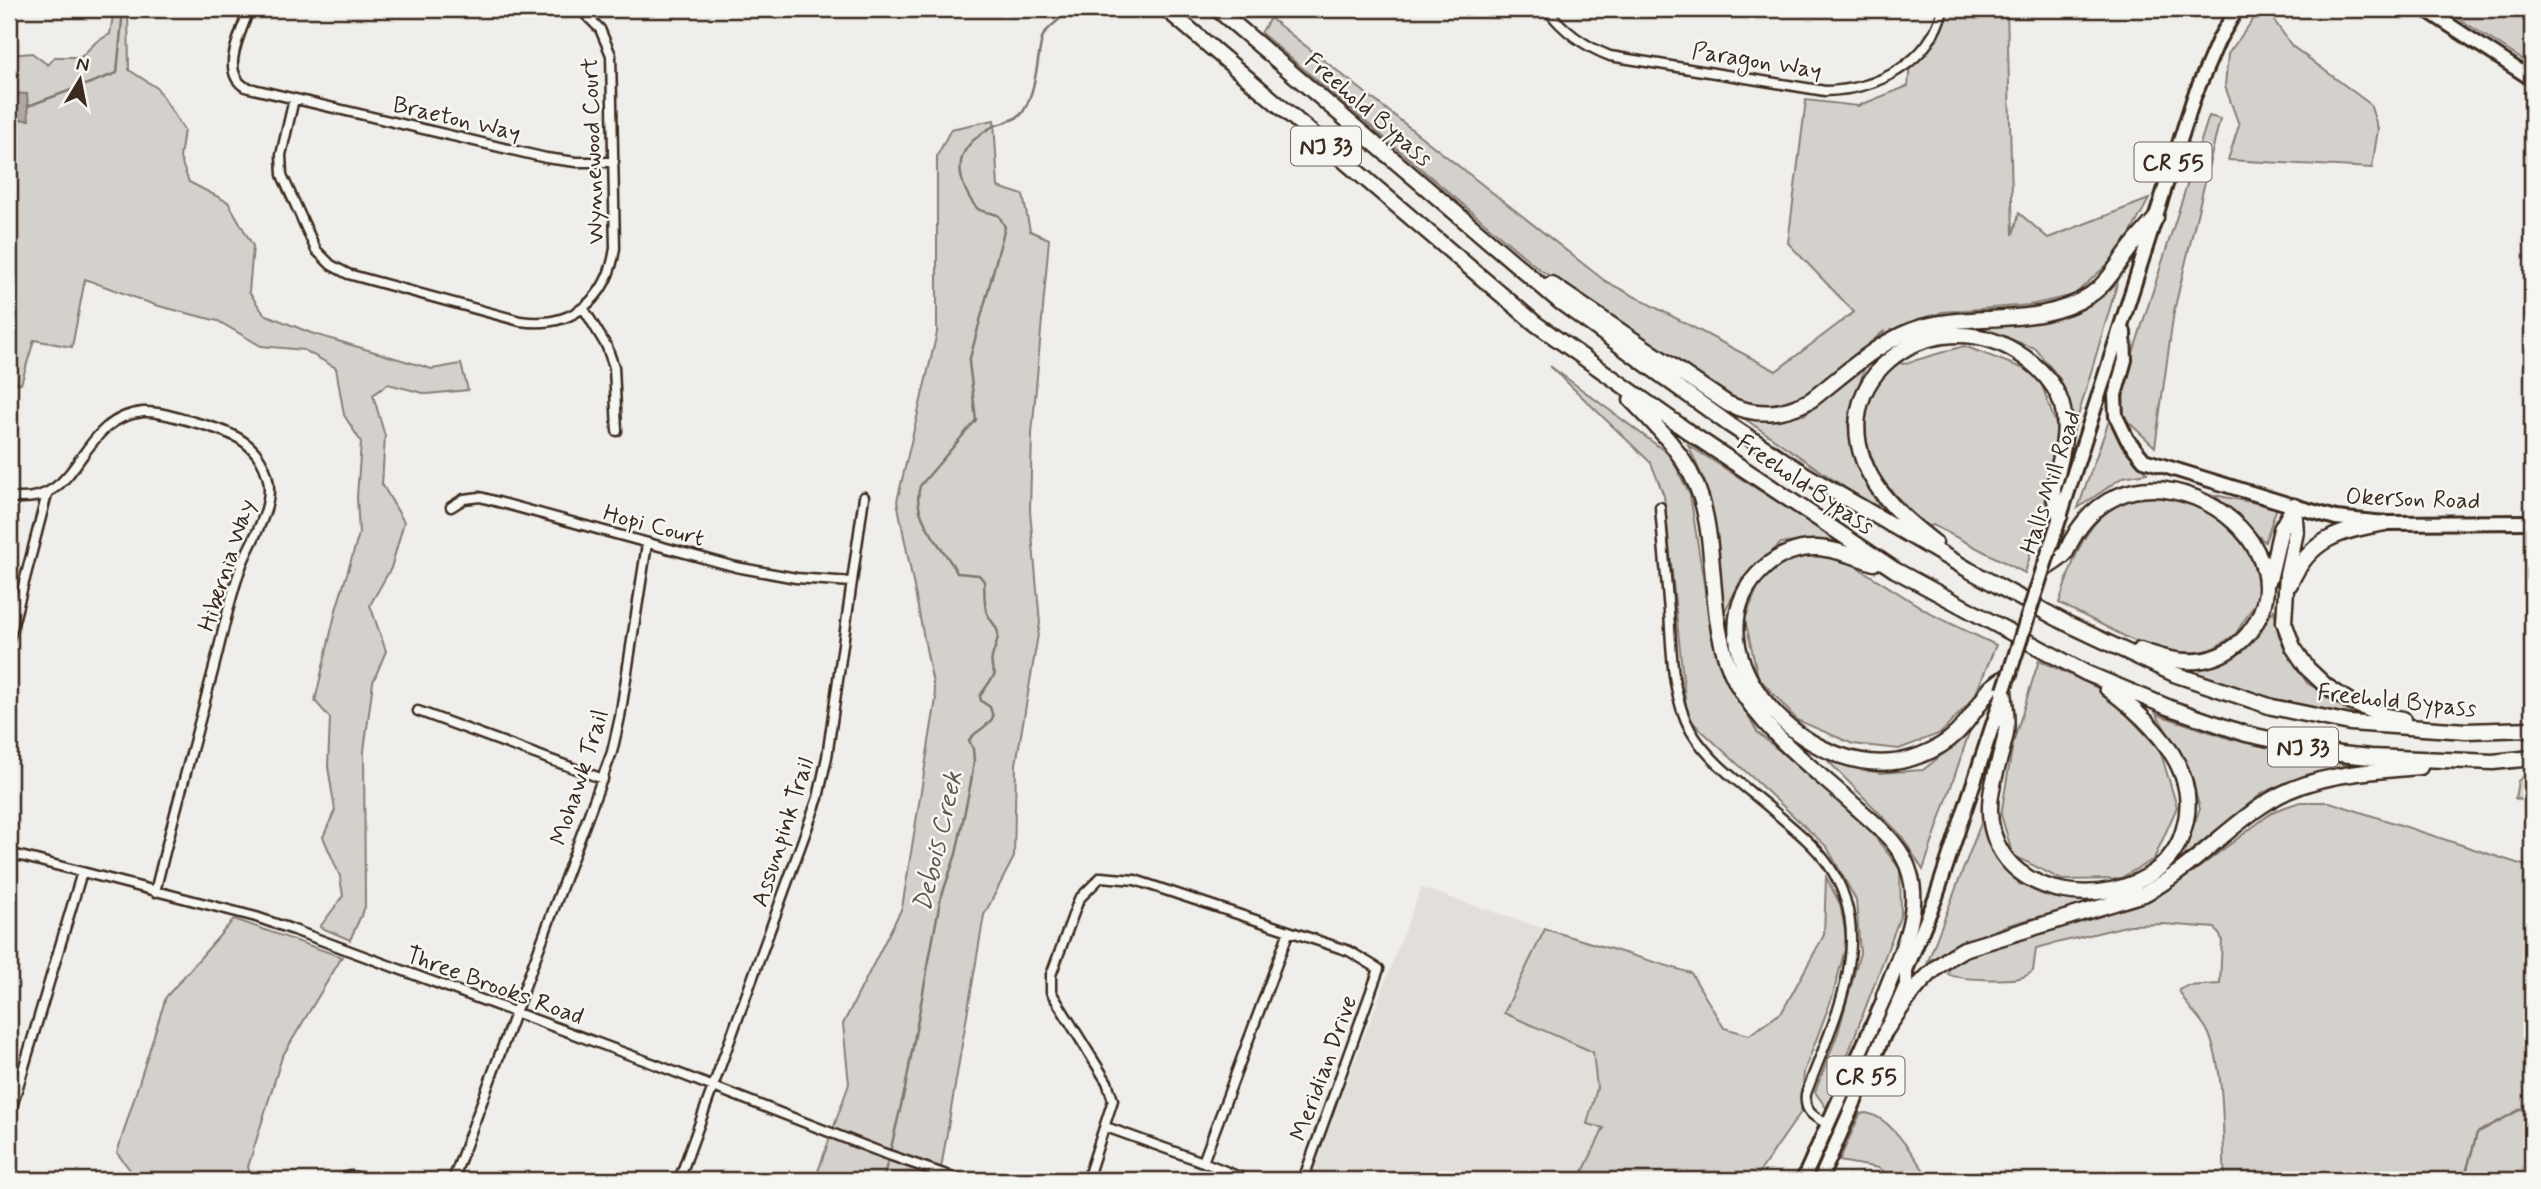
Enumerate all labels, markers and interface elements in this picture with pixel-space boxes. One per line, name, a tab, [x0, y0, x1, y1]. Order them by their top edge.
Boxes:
street label: Paragon Way	[1689, 36, 1824, 89]
north arrow	[46, 46, 116, 116]
street label: Freehold Bypass	[1298, 46, 1439, 174]
text: N	[74, 51, 91, 78]
street label: Wynnewood Court	[575, 57, 612, 245]
street label: Braeton Way	[390, 90, 524, 149]
road number: NJ 33	[1291, 127, 1361, 166]
road number: CR 55	[2134, 142, 2212, 182]
street label: Halls Mill Road	[2014, 407, 2089, 558]
street label: Freehold Bypass	[1730, 428, 1880, 543]
street label: Okerson Road	[2345, 482, 2481, 517]
street label: Hibernia Way	[191, 495, 263, 636]
street label: Hopi Court	[600, 498, 708, 555]
street label: Freehold Bypass	[2316, 678, 2478, 725]
street label: Mohawk Trail	[544, 706, 617, 849]
road number: NJ 33	[2268, 727, 2338, 766]
street label: Assunpink Trail	[745, 754, 822, 911]
water label: Debois Creek	[906, 768, 972, 915]
street label: Three Brooks Road	[401, 940, 588, 1033]
street label: Meridian Drive	[1284, 991, 1365, 1146]
road number: CR 55	[1828, 1056, 1904, 1096]

